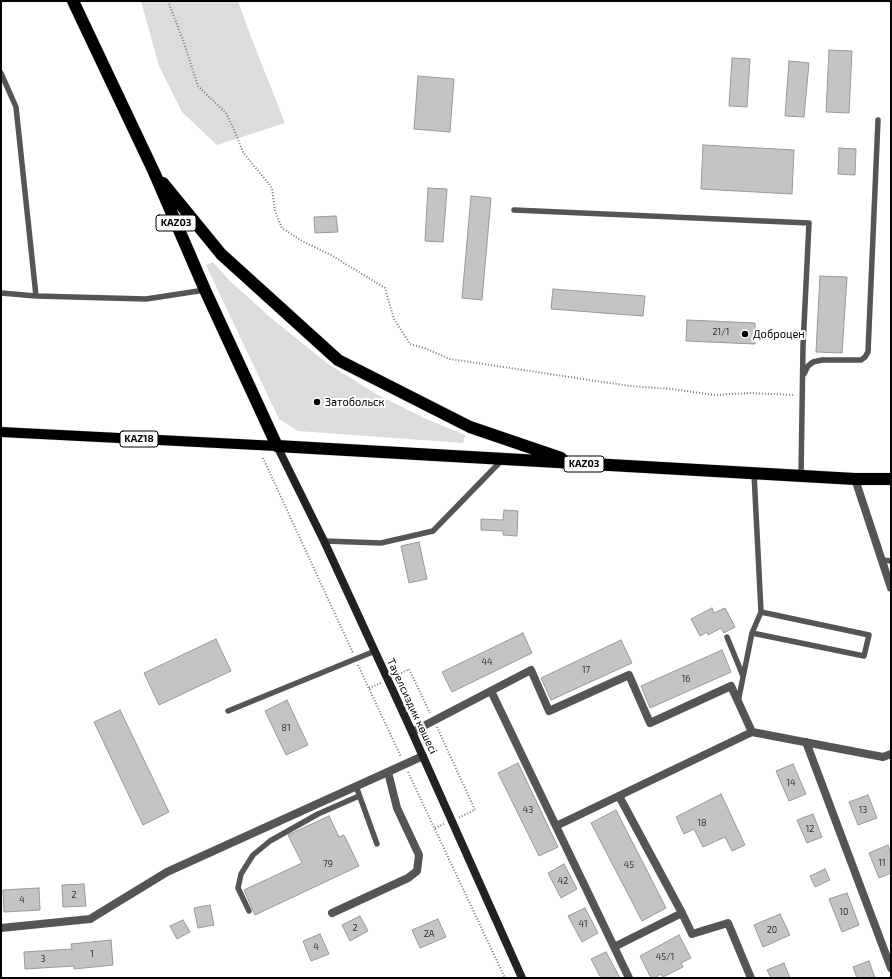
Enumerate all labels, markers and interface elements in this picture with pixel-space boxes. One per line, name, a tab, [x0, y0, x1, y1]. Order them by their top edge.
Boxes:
road number: KАZ03	[156, 215, 196, 231]
house number: 21/1	[713, 327, 729, 337]
place label: Доброцен	[753, 327, 805, 341]
marker: Доброцен	[740, 329, 750, 339]
place label: Затобольск	[325, 395, 384, 409]
marker: Затобольск	[312, 397, 322, 407]
road number: KAZ18	[120, 431, 158, 447]
road number: KАZ03	[564, 456, 604, 472]
street label: Тауелсиздик көшесі	[384, 656, 440, 756]
house number: 44	[481, 657, 493, 667]
house number: 17	[582, 665, 590, 675]
house number: 16	[682, 674, 690, 684]
house number: 81	[281, 723, 291, 733]
house number: 14	[786, 778, 796, 788]
house number: 43	[523, 805, 533, 815]
house number: 13	[859, 805, 867, 815]
house number: 18	[697, 818, 707, 828]
house number: 12	[806, 824, 814, 834]
house number: 11	[878, 858, 886, 868]
house number: 79	[323, 859, 333, 869]
house number: 45	[624, 860, 634, 870]
house number: 42	[558, 876, 568, 886]
house number: 2	[71, 890, 77, 900]
house number: 4	[19, 895, 25, 905]
house number: 10	[839, 907, 849, 917]
house number: 41	[578, 919, 588, 929]
house number: 2	[352, 923, 358, 933]
house number: 20	[767, 925, 777, 935]
house number: 2А	[424, 929, 434, 939]
house number: 4	[313, 942, 319, 952]
house number: 1	[90, 949, 94, 959]
house number: 45/1	[656, 952, 674, 962]
house number: 3	[40, 954, 46, 964]

